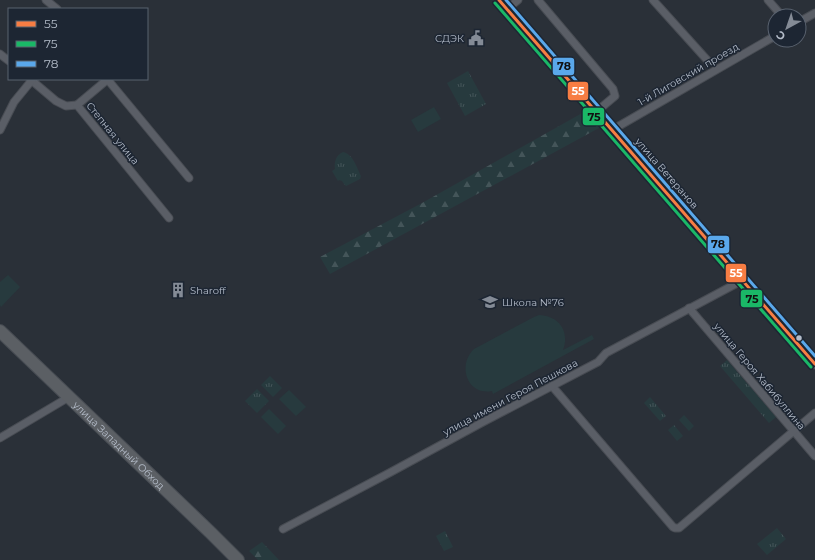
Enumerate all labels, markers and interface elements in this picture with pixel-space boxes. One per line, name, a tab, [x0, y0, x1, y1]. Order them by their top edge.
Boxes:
legend	[8, 8, 148, 80]
north arrow	[767, 8, 807, 48]
text: 55	[44, 16, 58, 31]
text: С	[773, 28, 788, 44]
public building icon: СДЭК	[467, 29, 485, 47]
place label: СДЭК	[435, 32, 464, 45]
text: 75	[44, 36, 58, 51]
street label: 1-й Лиговский проезд	[635, 40, 741, 109]
text: 78	[44, 56, 59, 71]
line badge: 78	[552, 57, 575, 76]
text: 78	[557, 59, 571, 73]
line badge: 55	[567, 81, 589, 101]
text: 55	[571, 84, 585, 98]
street label: Степная улица	[83, 99, 142, 167]
line badge: 75	[582, 107, 605, 126]
text: 75	[587, 110, 601, 124]
street label: улица Ветеранов	[632, 134, 701, 211]
line badge: 78	[707, 235, 730, 254]
text: 78	[711, 237, 725, 251]
line badge: 55	[725, 263, 747, 283]
text: 55	[729, 266, 743, 280]
building icon: Sharoff	[169, 281, 187, 299]
place label: Sharoff	[190, 284, 226, 297]
line badge: 75	[740, 289, 763, 308]
text: 75	[745, 292, 759, 306]
school or university icon: Школа №76	[481, 293, 499, 311]
place label: Школа №76	[502, 296, 564, 309]
street label: улица Героя Хабибуллина	[710, 319, 808, 433]
unlabelled marker	[794, 333, 804, 343]
street label: улица имени Героя Пешкова	[440, 356, 580, 439]
street label: улица Западный Обход	[70, 398, 168, 493]

